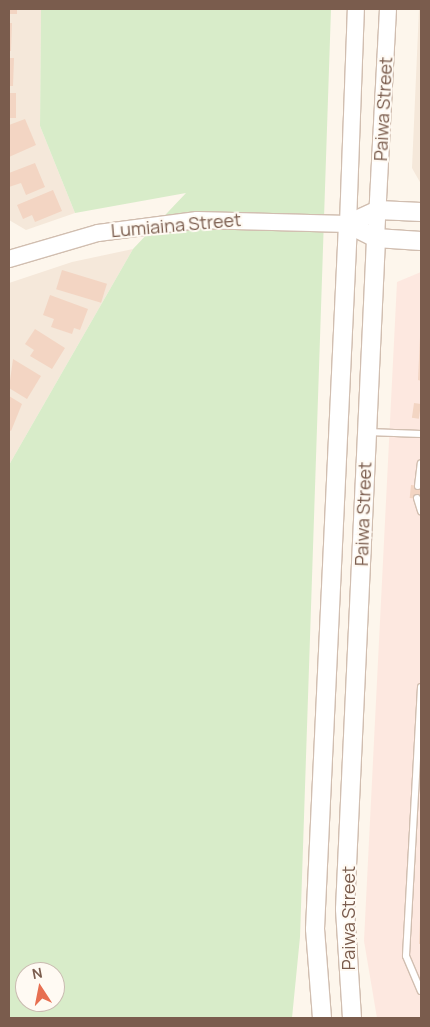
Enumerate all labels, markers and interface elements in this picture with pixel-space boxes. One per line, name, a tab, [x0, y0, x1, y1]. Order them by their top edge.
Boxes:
street label: Paiwa Street	[369, 56, 397, 162]
street label: Lumiaina Street	[110, 209, 242, 241]
street label: Paiwa Street	[350, 461, 376, 567]
street label: Paiwa Street	[337, 866, 359, 970]
north arrow	[15, 962, 65, 1012]
text: N	[30, 962, 44, 983]

